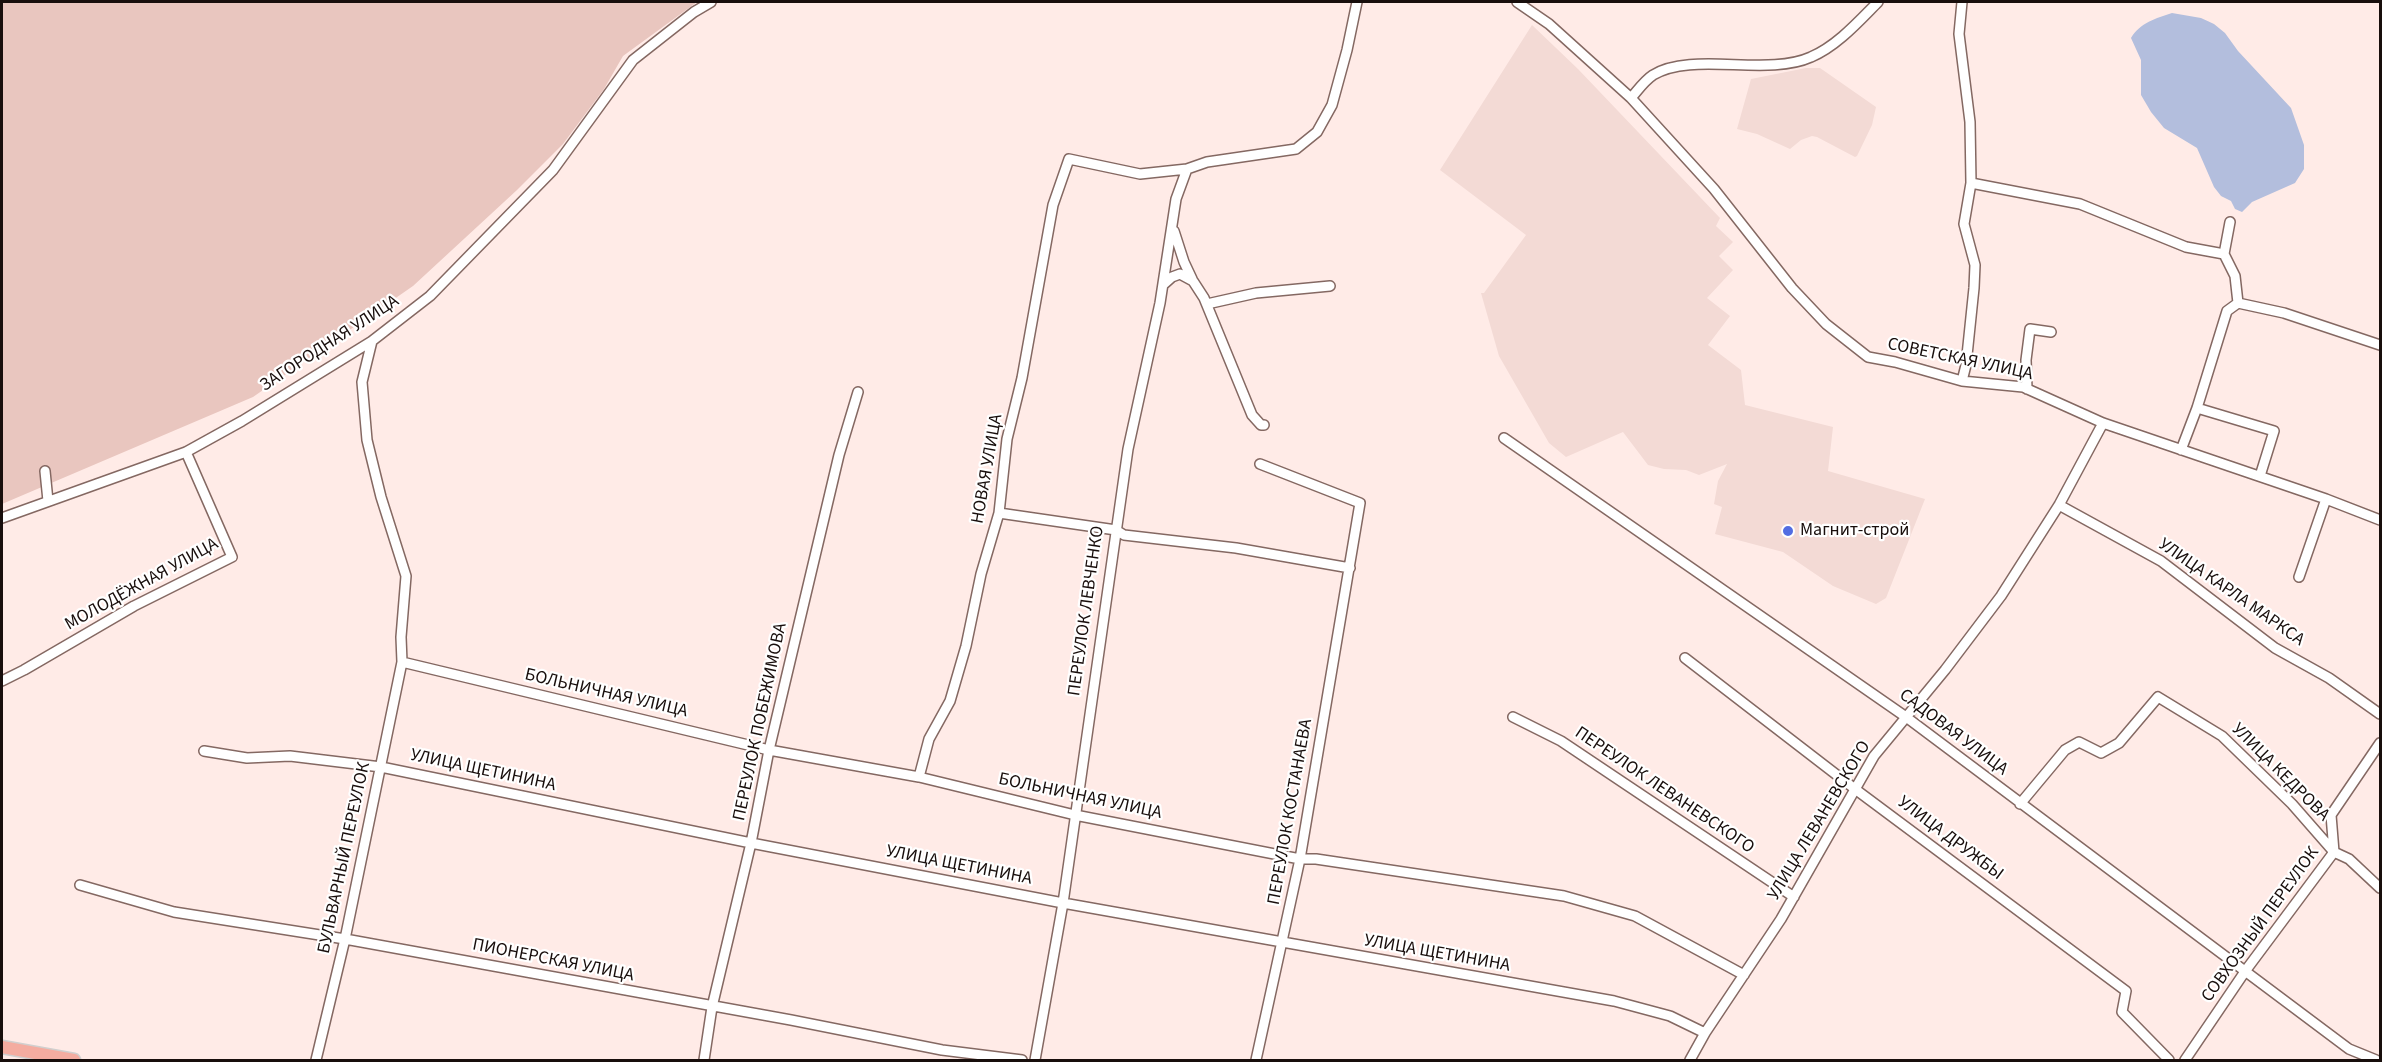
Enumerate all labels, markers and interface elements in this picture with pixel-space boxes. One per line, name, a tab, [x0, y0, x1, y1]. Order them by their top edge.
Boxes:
street label: ЗАГОРОДНАЯ УЛИЦА	[256, 291, 404, 397]
street label: СОВЕТСКАЯ УЛИЦА	[1885, 334, 2035, 386]
street label: НОВАЯ УЛИЦА	[968, 413, 1008, 525]
place label: Магнит-строй	[1800, 520, 1909, 542]
marker: Магнит-строй	[1781, 524, 1795, 538]
street label: ПЕРЕУЛОК ЛЕВЧЕНКО	[1064, 525, 1110, 697]
street label: МОЛОДЁЖНАЯ УЛИЦА	[62, 534, 222, 636]
street label: УЛИЦА КАРЛА МАРКСА	[2154, 534, 2308, 652]
street label: ПЕРЕУЛОК ПОБЕЖИМОВА	[729, 621, 793, 823]
street label: БОЛЬНИЧНАЯ УЛИЦА	[522, 665, 690, 723]
street label: САДОВАЯ УЛИЦА	[1894, 685, 2012, 781]
street label: ПЕРЕУЛОК КОСТАНАЕВА	[1264, 717, 1318, 907]
street label: УЛИЦА КЕДРОВА	[2226, 719, 2334, 827]
street label: ПЕРЕУЛОК ЛЕВАНЕВСКОГО	[1570, 723, 1758, 859]
street label: УЛИЦА ЛЕВАНЕВСКОГО	[1764, 737, 1876, 905]
street label: УЛИЦА ЩЕТИНИНА	[408, 745, 558, 797]
street label: БУЛЬВАРНЫЙ ПЕРЕУЛОК	[314, 760, 376, 956]
street label: БОЛЬНИЧНАЯ УЛИЦА	[996, 769, 1164, 825]
street label: УЛИЦА ДРУЖБЫ	[1893, 792, 2007, 886]
street label: УЛИЦА ЩЕТИНИНА	[884, 841, 1034, 891]
street label: СОВХОЗНЫЙ ПЕРЕУЛОК	[2197, 843, 2325, 1007]
street label: УЛИЦА ЩЕТИНИНА	[1362, 931, 1512, 977]
street label: ПИОНЕРСКАЯ УЛИЦА	[470, 935, 636, 987]

